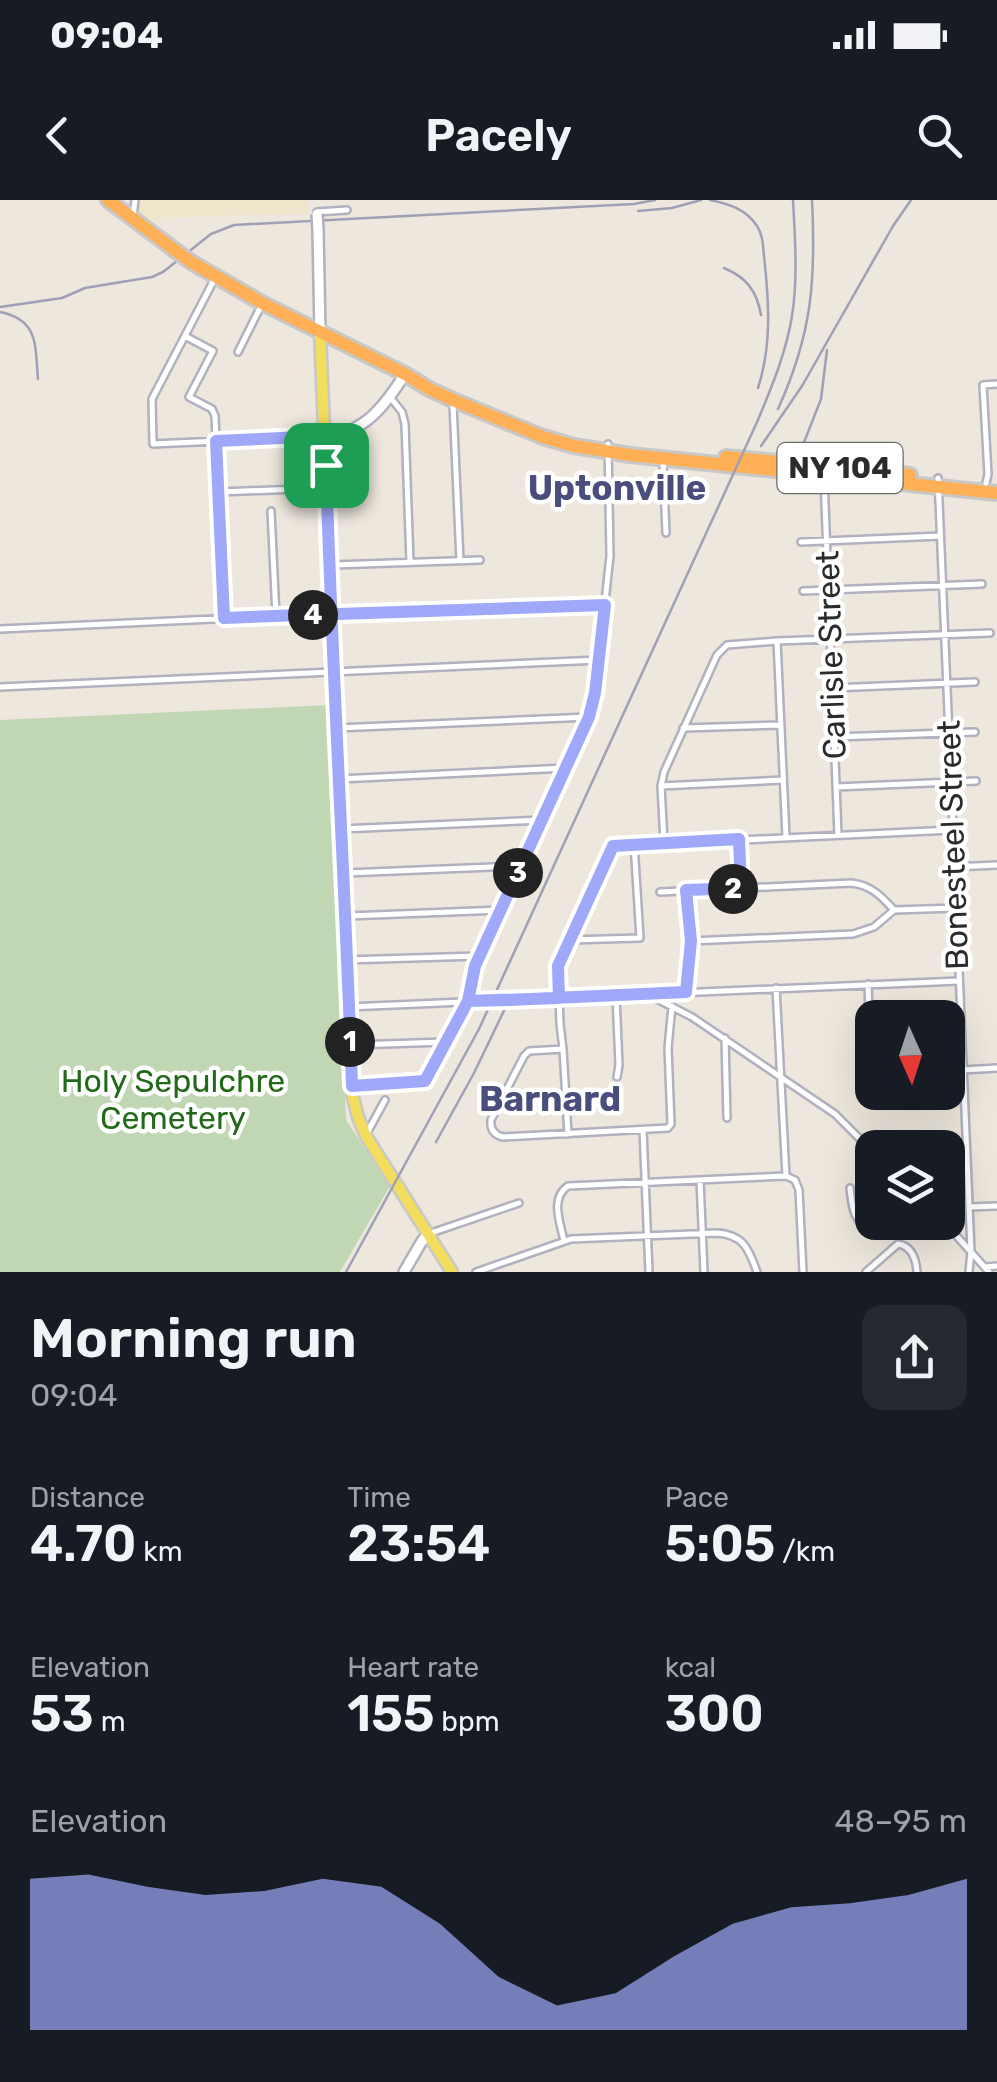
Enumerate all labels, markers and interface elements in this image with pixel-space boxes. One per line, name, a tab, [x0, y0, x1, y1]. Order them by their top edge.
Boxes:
text: 09:04	[50, 12, 163, 58]
icon: back	[30, 108, 85, 163]
icon: search	[912, 108, 967, 163]
text: Pacely	[425, 109, 572, 162]
pin	[284, 423, 369, 508]
icon: arrive	[299, 438, 354, 493]
road number: NY 104	[778, 443, 902, 493]
district label: Uptonville	[528, 467, 706, 509]
street label: Carlisle Street	[808, 550, 854, 760]
pin: 4	[288, 590, 338, 640]
text: 4	[303, 598, 323, 631]
street label: Bonesteel Street	[930, 719, 976, 971]
pin: 3	[493, 848, 543, 898]
text: 3	[509, 856, 527, 889]
pin: 2	[708, 864, 758, 914]
text: 2	[724, 872, 742, 905]
north arrow	[855, 1000, 965, 1110]
map controls	[855, 1000, 965, 1240]
pin: 1	[325, 1017, 375, 1067]
text: 1	[343, 1025, 357, 1058]
park label: Holy Sepulchre Cemetery	[61, 1062, 285, 1137]
district label: Barnard	[479, 1078, 621, 1120]
button: layers	[855, 1130, 965, 1240]
button: share	[862, 1305, 967, 1410]
text: Morning run	[30, 1306, 357, 1371]
text: 09:04	[30, 1376, 118, 1414]
text: Distance	[30, 1481, 145, 1514]
text: Time	[347, 1481, 411, 1514]
text: Pace	[665, 1481, 729, 1514]
text: 4.70	[30, 1514, 136, 1574]
text: 23:54	[347, 1514, 490, 1574]
text: 5:05	[665, 1514, 775, 1574]
text: km	[136, 1535, 183, 1568]
text: /km	[775, 1535, 835, 1568]
text: Elevation	[30, 1651, 150, 1684]
text: Heart rate	[347, 1651, 479, 1684]
text: kcal	[665, 1651, 716, 1684]
text: 53	[30, 1684, 94, 1744]
text: 155	[347, 1684, 434, 1744]
text: 300	[665, 1684, 764, 1744]
text: m	[94, 1705, 126, 1738]
text: bpm	[434, 1705, 500, 1738]
text: Elevation	[30, 1802, 167, 1840]
text: 48–95 m	[835, 1802, 967, 1840]

